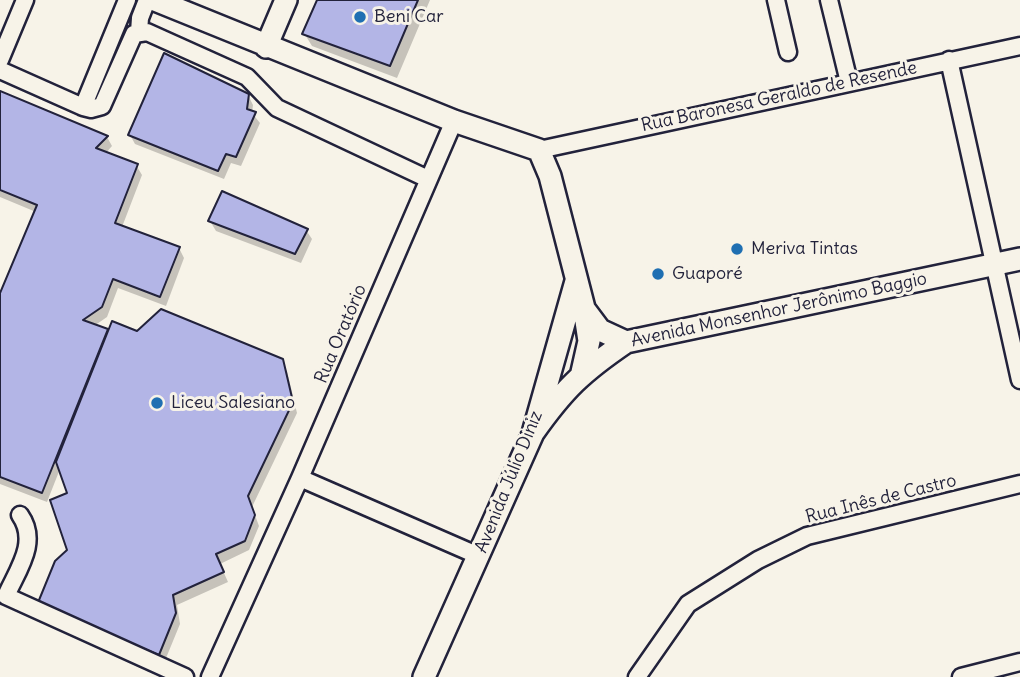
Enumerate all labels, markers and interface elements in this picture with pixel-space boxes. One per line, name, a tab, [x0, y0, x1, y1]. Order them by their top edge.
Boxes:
place label: Beni Car	[374, 6, 444, 28]
marker: Beni Car	[352, 9, 368, 25]
street label: Rua Baronesa Geraldo de Resende	[639, 57, 919, 137]
place label: Meriva Tintas	[751, 238, 858, 260]
marker: Meriva Tintas	[729, 241, 745, 257]
place label: Guaporé	[672, 263, 743, 285]
marker: Guaporé	[650, 266, 666, 282]
street label: Avenida Monsenhor Jerônimo Baggio	[629, 268, 929, 352]
street label: Rua Oratório	[310, 281, 372, 387]
place label: Liceu Salesiano	[171, 392, 295, 414]
marker: Liceu Salesiano	[149, 395, 165, 411]
street label: Avenida Júlio Diniz	[471, 408, 547, 556]
street label: Rua Inês de Castro	[803, 470, 959, 528]

